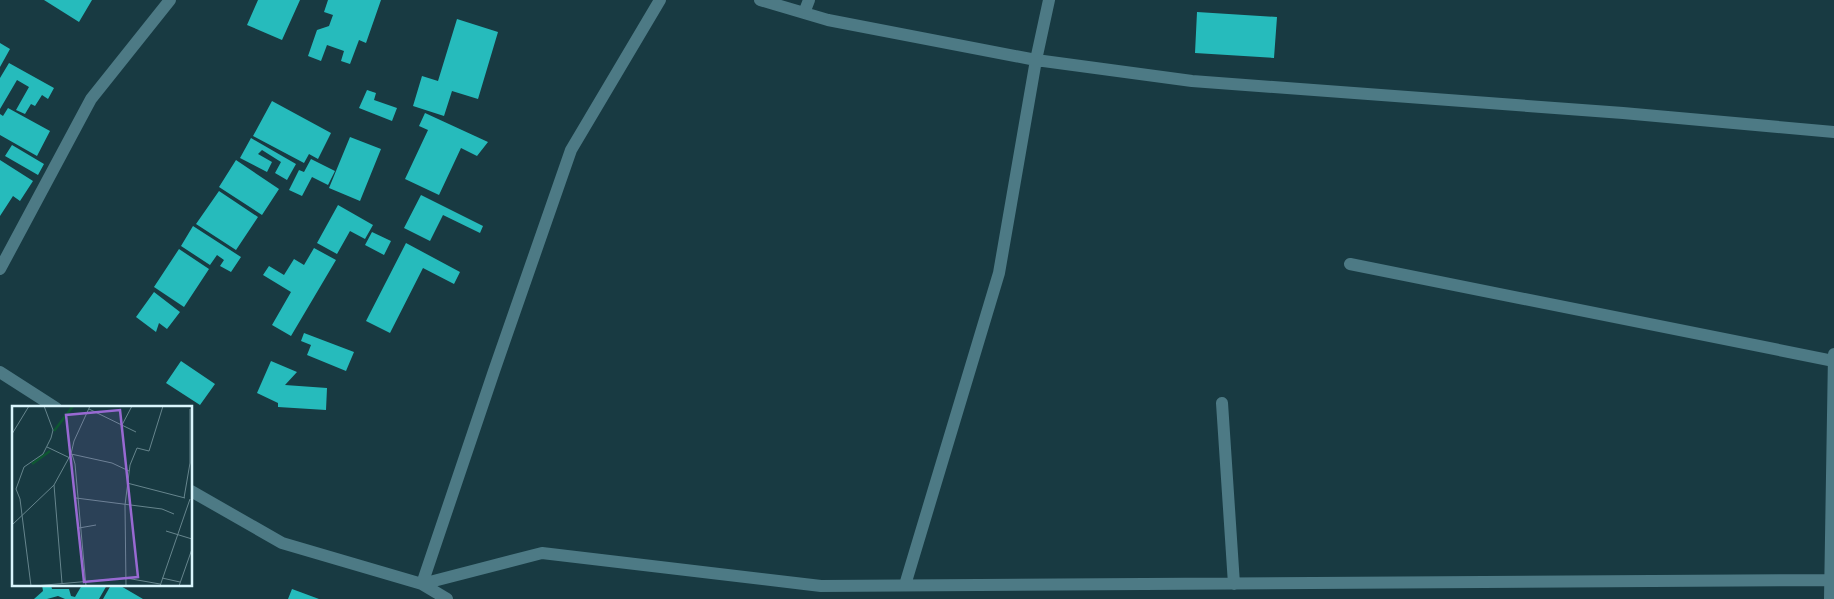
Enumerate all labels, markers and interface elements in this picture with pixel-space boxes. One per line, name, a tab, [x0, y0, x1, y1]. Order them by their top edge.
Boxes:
inset map	[12, 406, 192, 586]

